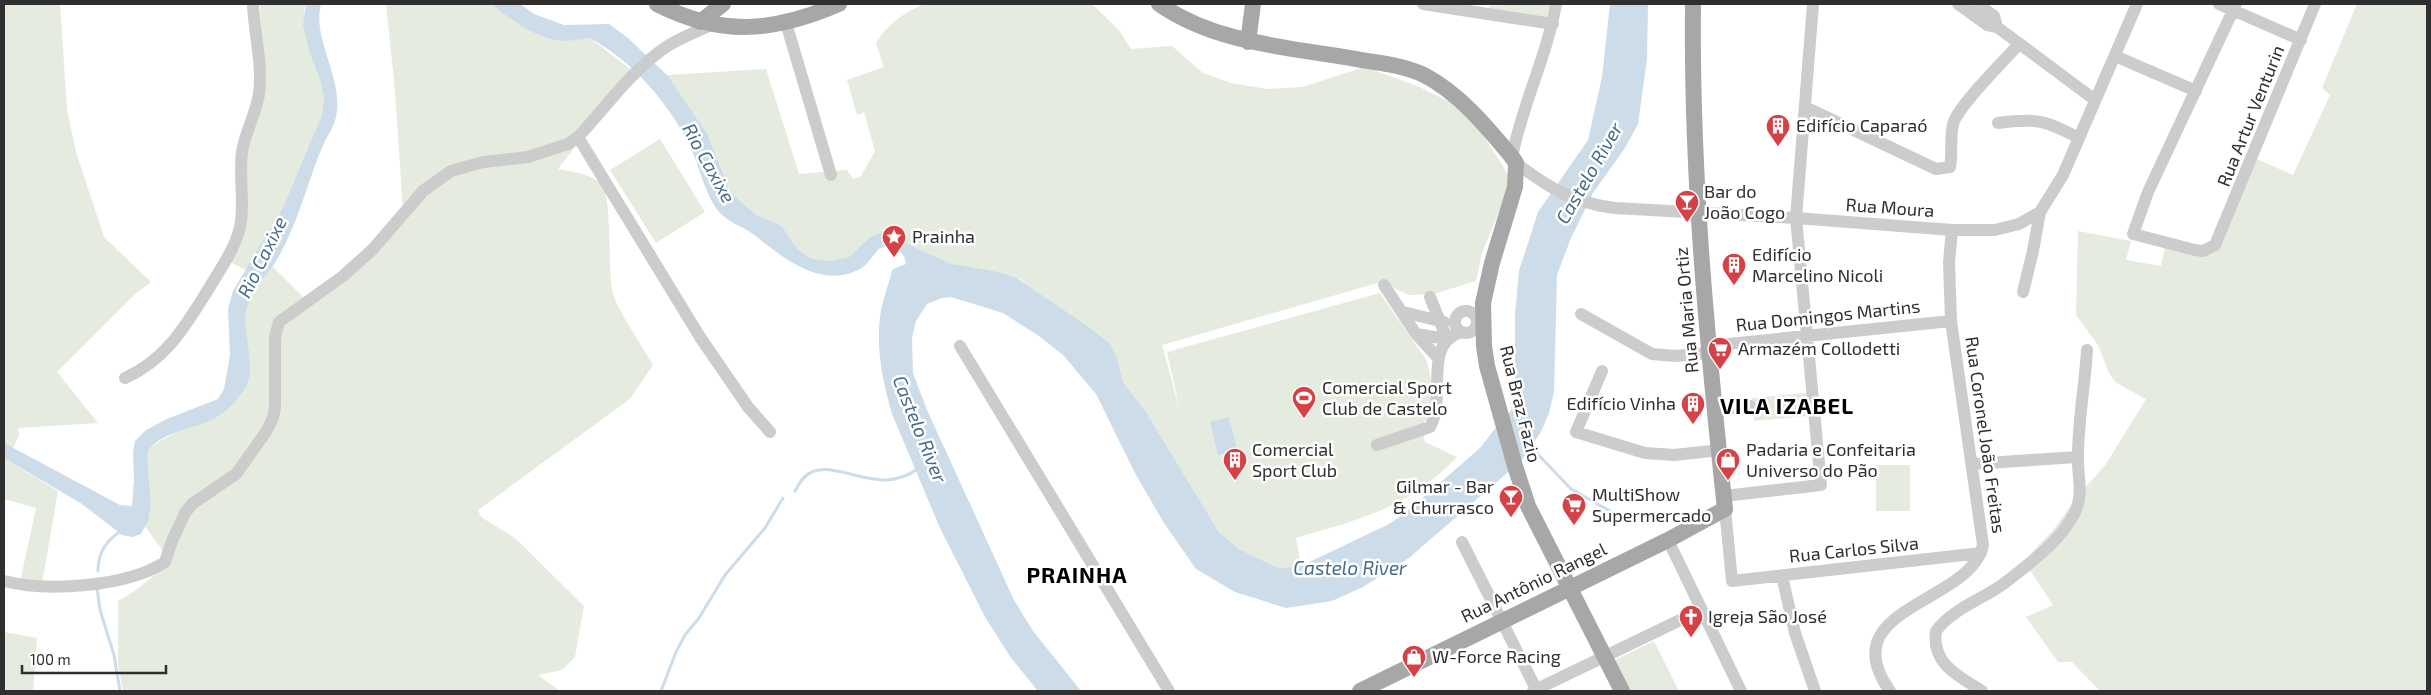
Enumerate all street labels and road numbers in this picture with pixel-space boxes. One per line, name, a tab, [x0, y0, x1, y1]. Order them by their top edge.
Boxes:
street label: Rua Artur Venturin	[2212, 42, 2288, 190]
street label: Rua Moura	[1845, 193, 1935, 221]
street label: Rua Maria Ortiz	[1670, 246, 1702, 374]
street label: Rua Domingos Martins	[1735, 294, 1921, 336]
street label: Rua Coronel João Freitas	[1961, 335, 2011, 535]
street label: Rua Braz Fazio	[1496, 343, 1546, 465]
street label: Rua Carlos Silva	[1788, 531, 1920, 567]
street label: Rua Antônio Rangel	[1457, 537, 1611, 627]

